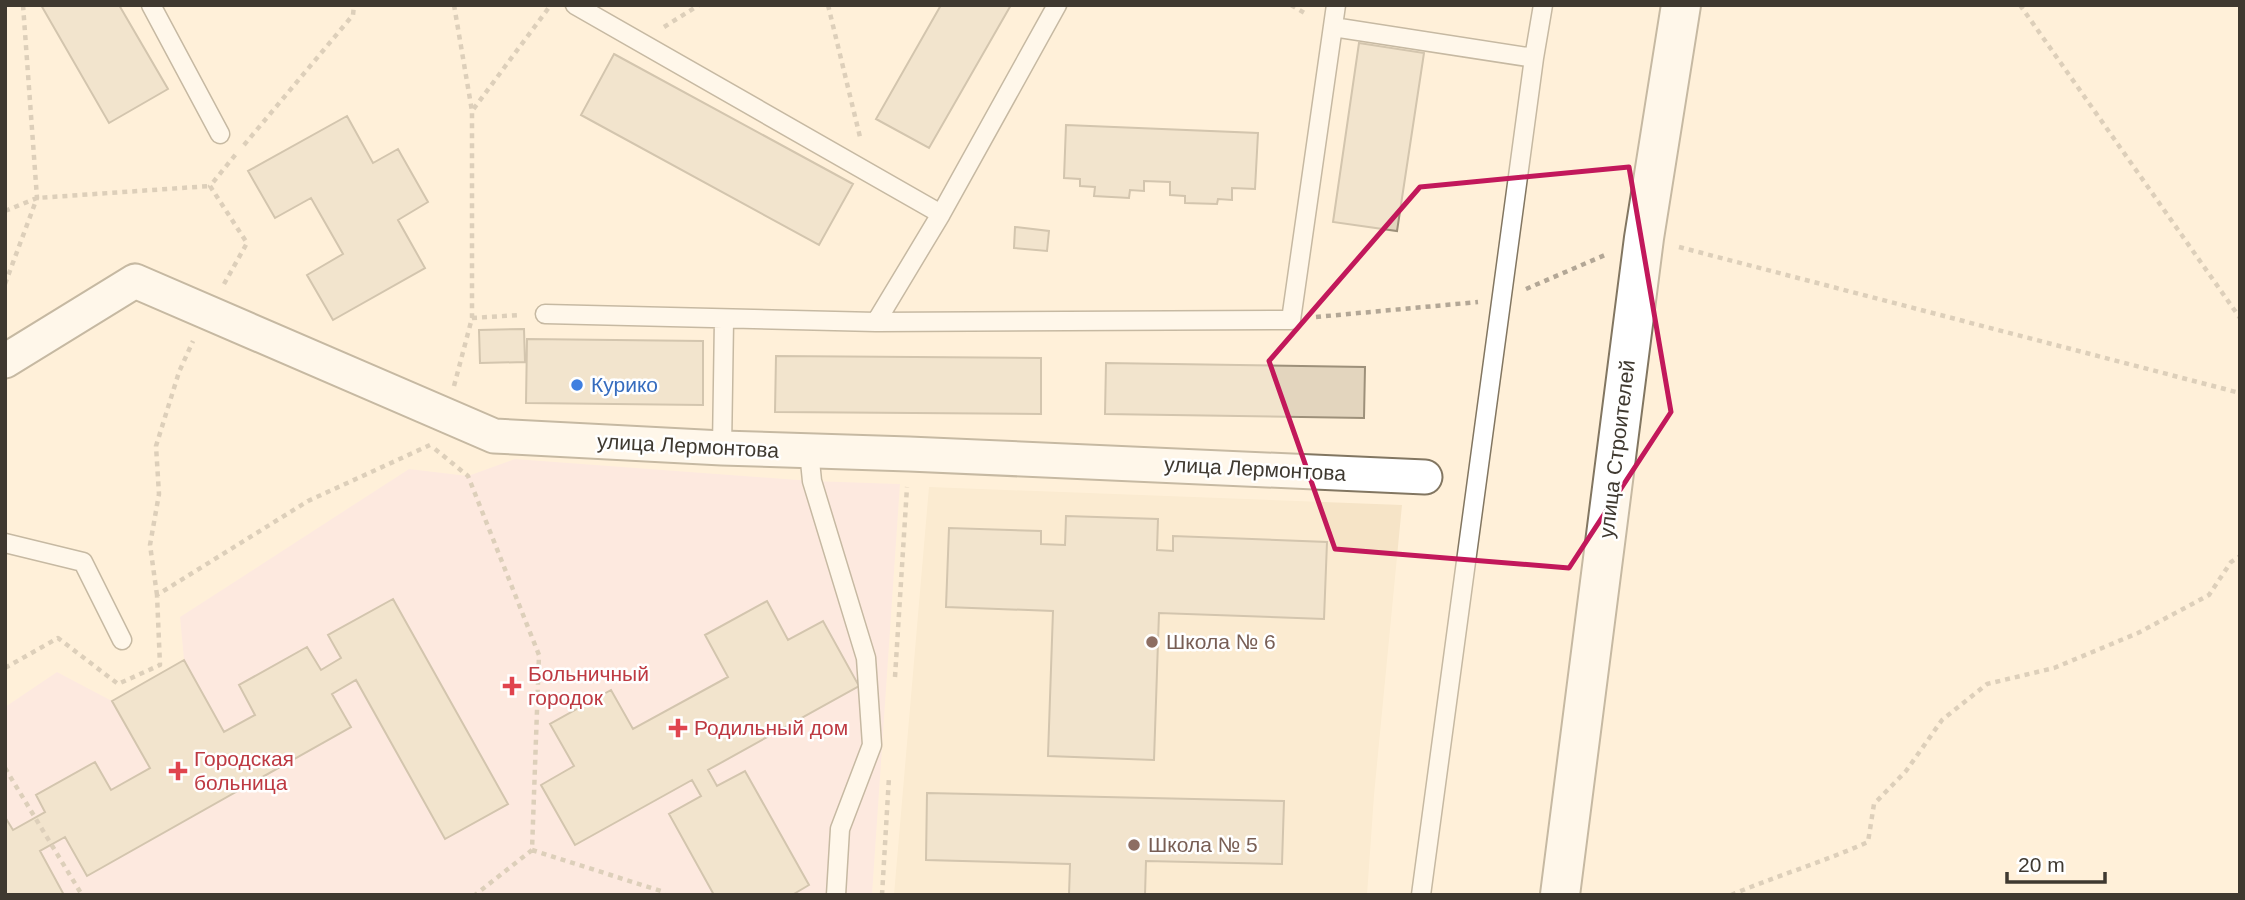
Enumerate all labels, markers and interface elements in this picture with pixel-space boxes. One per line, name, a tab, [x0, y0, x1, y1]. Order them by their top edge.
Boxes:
street label: улица Строителей	[1594, 358, 1639, 539]
place label: Курико	[591, 373, 658, 396]
marker: Курико	[569, 377, 585, 393]
street label: улица Лермонтова	[597, 429, 780, 462]
street label: улица Лермонтова	[1164, 452, 1347, 485]
place label: Школа № 6	[1166, 630, 1276, 653]
marker: Школа № 6	[1144, 634, 1160, 650]
place label: Больничный городок	[528, 662, 649, 709]
marker: Больничный городок	[502, 676, 522, 696]
place label: Родильный дом	[694, 716, 848, 739]
marker: Родильный дом	[668, 718, 688, 738]
place label: Городская больница	[194, 747, 294, 794]
marker: Городская больница	[168, 761, 188, 781]
place label: Школа № 5	[1148, 833, 1258, 856]
marker: Школа № 5	[1126, 837, 1142, 853]
scale bar	[2007, 841, 2105, 885]
text: 20 m	[2018, 853, 2065, 876]

